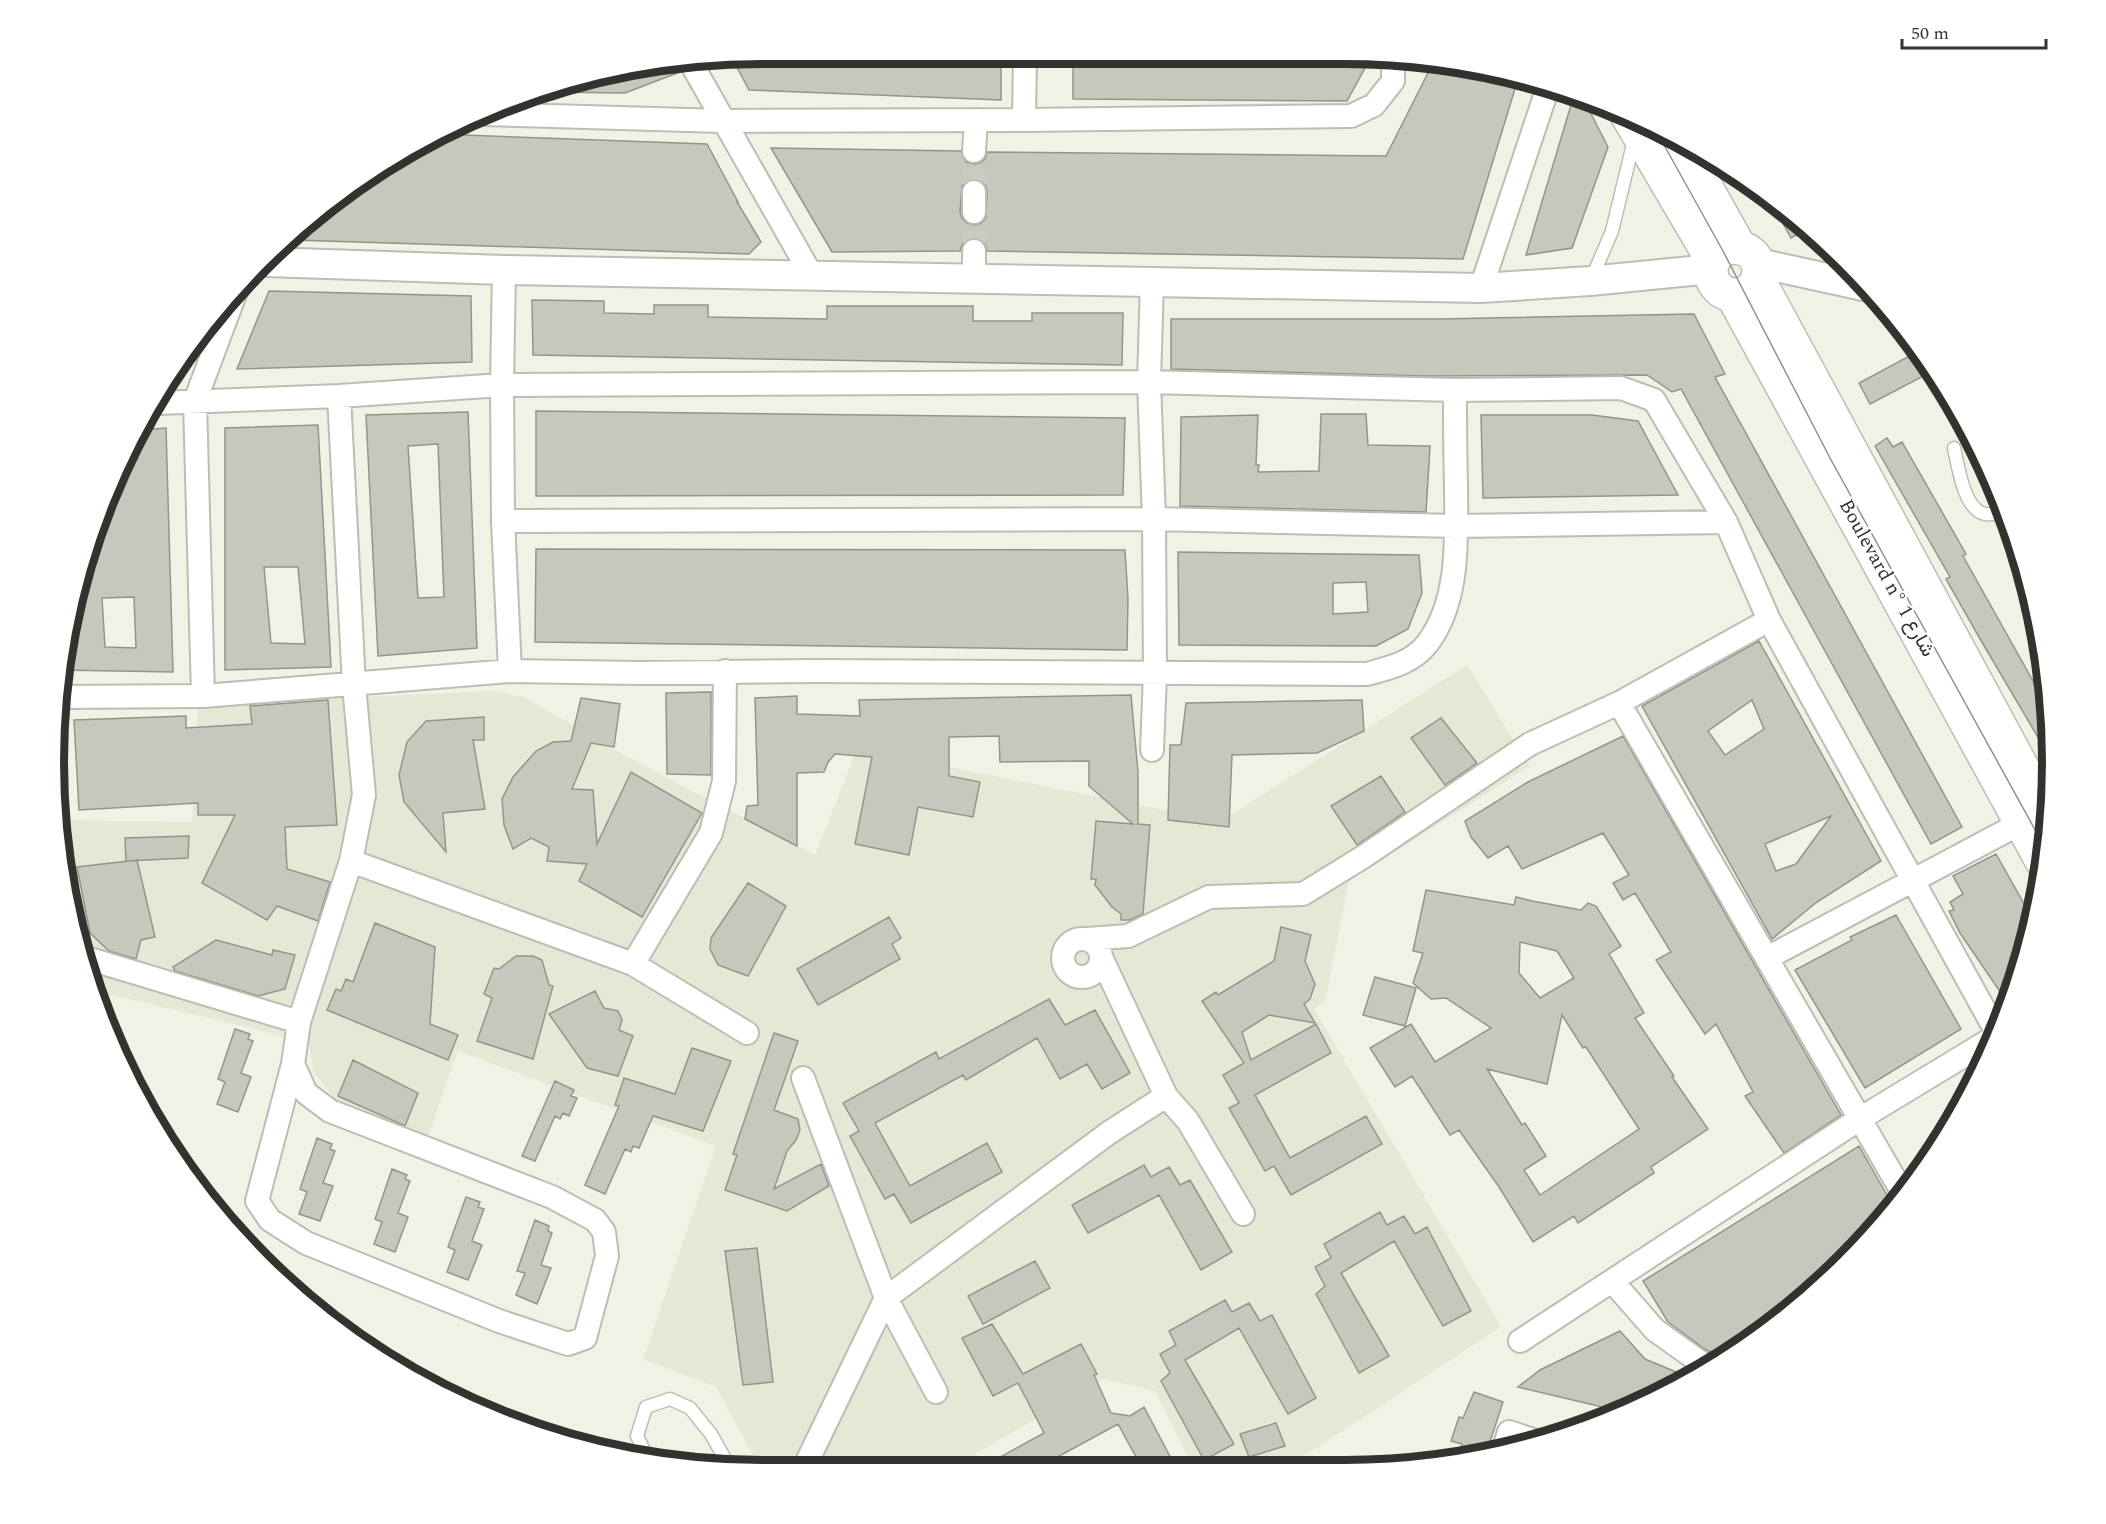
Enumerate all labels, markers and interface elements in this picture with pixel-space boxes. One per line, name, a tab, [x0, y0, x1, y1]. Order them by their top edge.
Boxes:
scale bar	[1902, 12, 2046, 50]
text: 50 m	[1911, 20, 1949, 47]
street label: Boulevard n° شارع 1	[1831, 494, 1943, 662]

